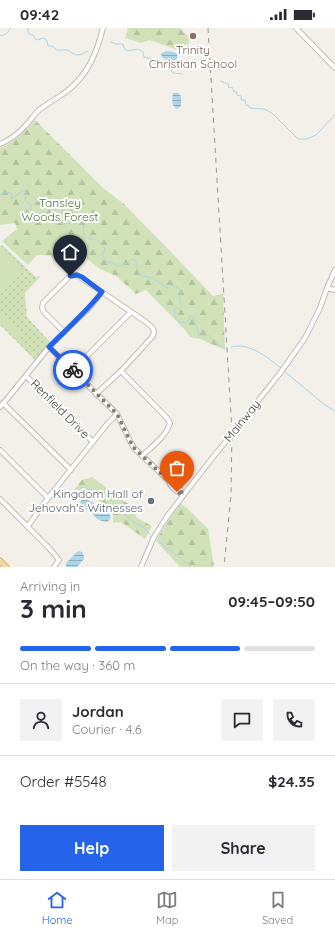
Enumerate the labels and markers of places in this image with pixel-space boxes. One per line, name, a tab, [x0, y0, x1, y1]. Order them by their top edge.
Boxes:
marker: Trinity Christian School	[188, 31, 198, 41]
place label: Trinity Christian School	[149, 42, 237, 71]
pin	[53, 235, 87, 276]
pin	[160, 451, 194, 492]
place label: Kingdom Hall of Jehovah's Witnesses	[28, 486, 144, 515]
marker: Kingdom Hall of Jehovah's Witnesses	[146, 496, 156, 506]

